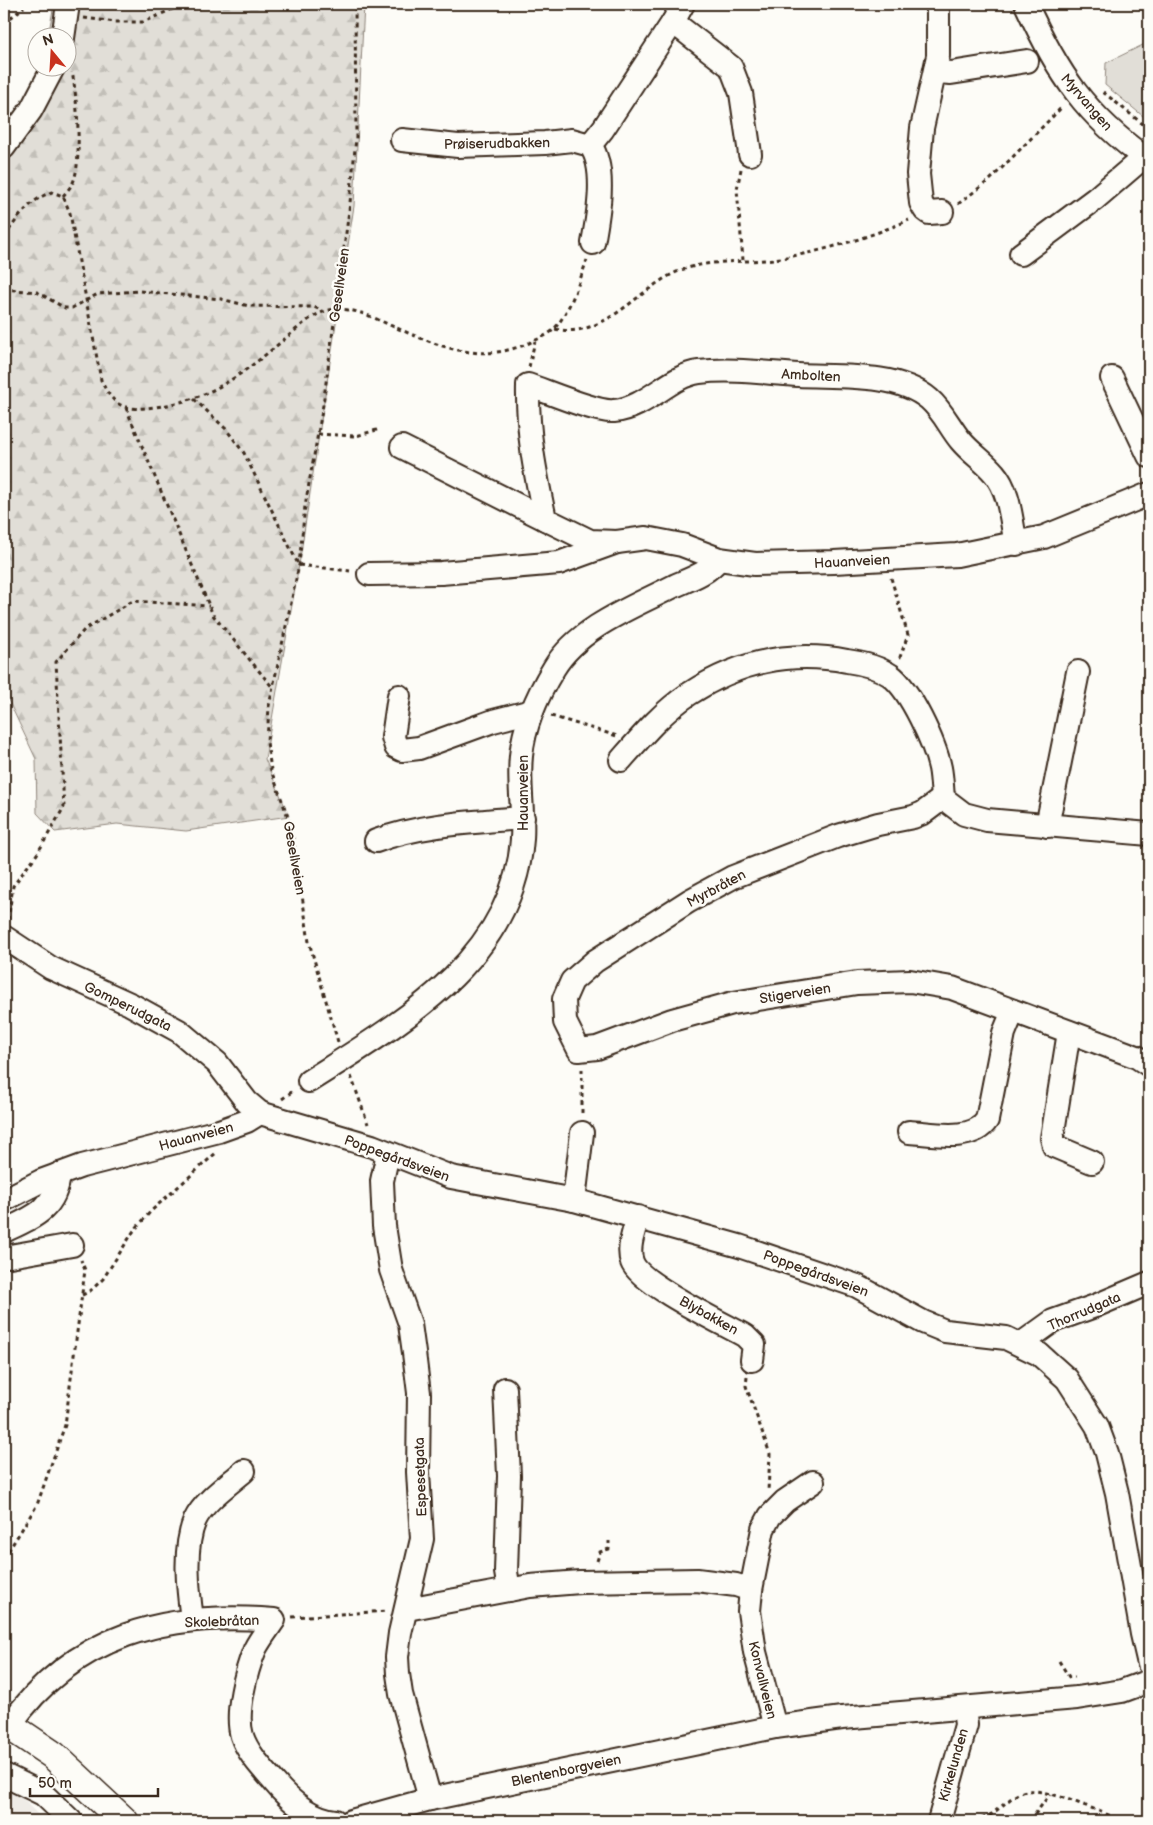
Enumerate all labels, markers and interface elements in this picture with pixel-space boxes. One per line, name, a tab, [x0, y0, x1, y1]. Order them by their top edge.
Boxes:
north arrow	[28, 28, 78, 78]
text: N	[41, 30, 56, 50]
street label: Myrvangen	[1057, 70, 1116, 134]
street label: Prøiserudbakken	[444, 134, 550, 153]
street label: Gesellveien	[326, 247, 353, 323]
street label: Ambolten	[781, 365, 841, 386]
street label: Hauanveien	[814, 551, 891, 572]
street label: Hauanveien	[515, 755, 532, 831]
street label: Gesellveien	[280, 820, 309, 896]
street label: Myrbråten	[684, 866, 749, 911]
street label: Gomperudgata	[81, 978, 174, 1035]
street label: Stigerveien	[758, 979, 832, 1008]
street label: Hauanveien	[157, 1118, 235, 1155]
street label: Poppegårdsveien	[342, 1132, 452, 1185]
street label: Poppegårdsveien	[761, 1247, 871, 1300]
street label: Thorrudgata	[1045, 1288, 1123, 1334]
street label: Blybakken	[676, 1292, 741, 1339]
street label: Espesetgata	[411, 1437, 430, 1517]
street label: Skolebråtan	[184, 1612, 260, 1631]
street label: Konvallveien	[745, 1639, 780, 1721]
street label: Kirkelunden	[935, 1726, 972, 1804]
street label: Blentenborgveien	[510, 1751, 623, 1790]
scale bar	[30, 1765, 158, 1797]
text: 50 m	[38, 1774, 72, 1793]

